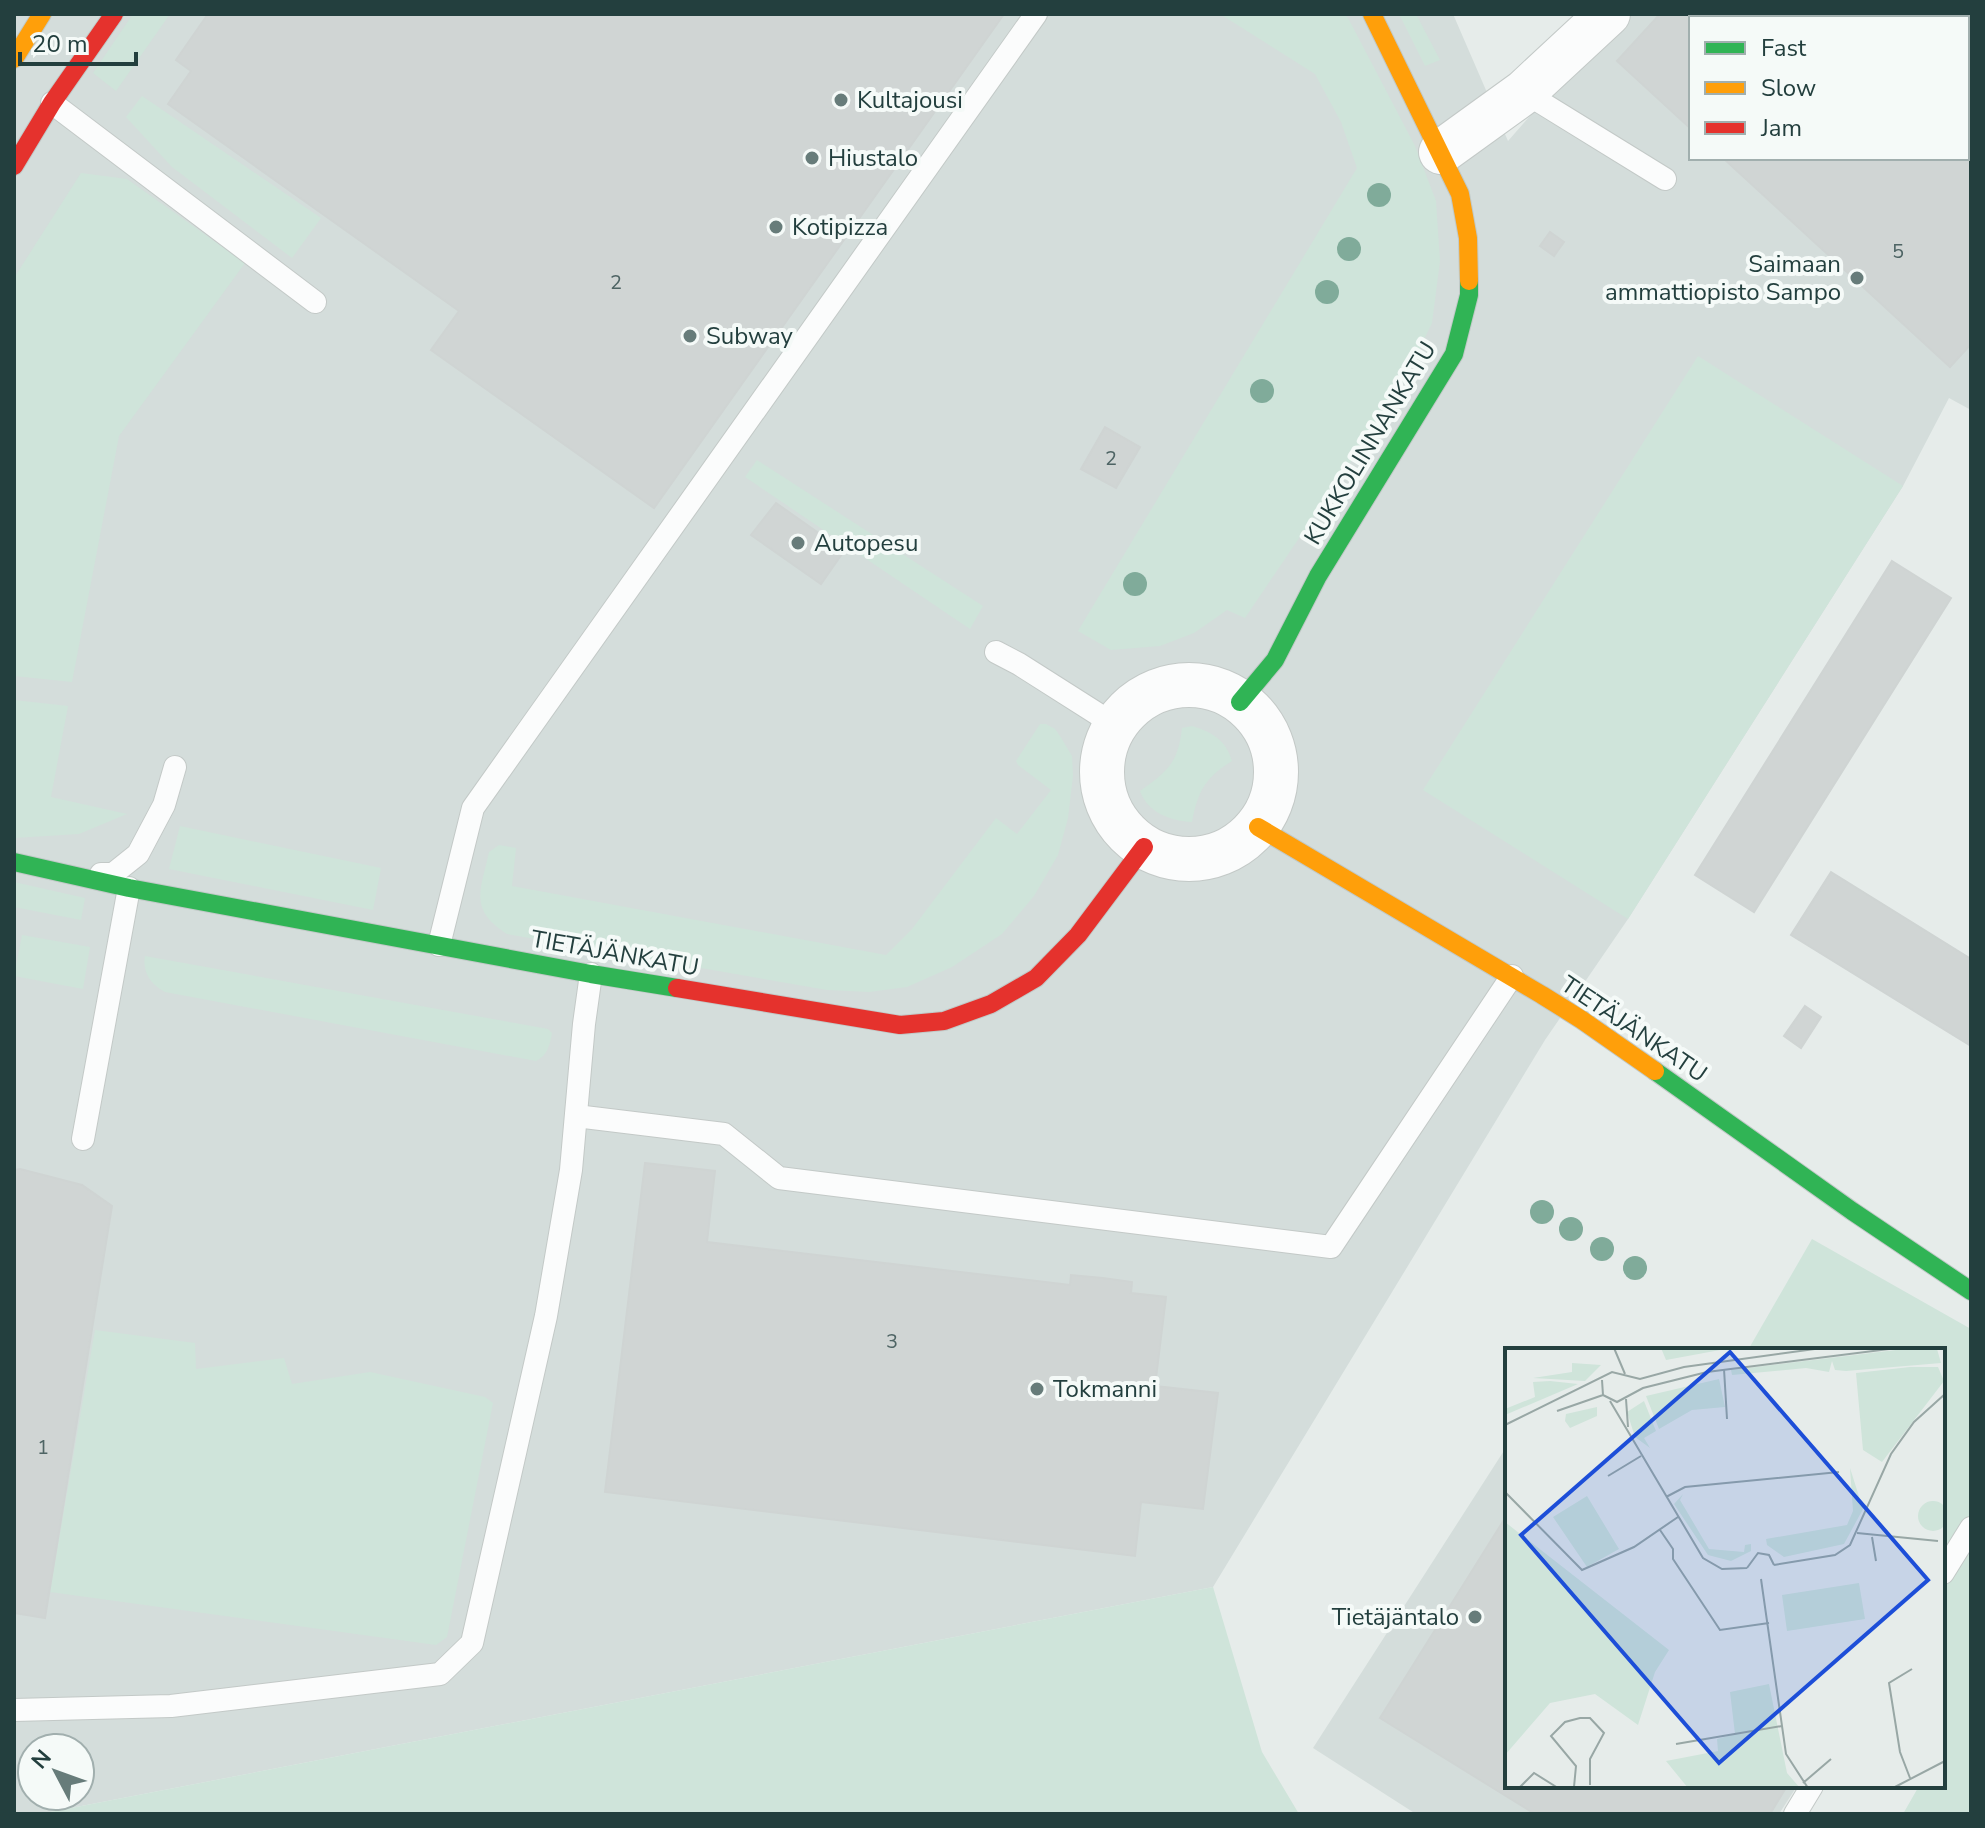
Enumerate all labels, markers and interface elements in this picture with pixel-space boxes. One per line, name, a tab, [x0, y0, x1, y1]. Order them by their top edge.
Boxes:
scale bar	[20, 16, 136, 66]
legend	[1689, 16, 1969, 160]
text: 20 m	[32, 28, 88, 60]
text: Fast	[1761, 32, 1807, 64]
text: Slow	[1761, 72, 1816, 104]
place label: Kultajousi	[857, 84, 963, 116]
marker: Kultajousi	[832, 91, 850, 109]
text: Jam	[1760, 112, 1802, 144]
place label: Hiustalo	[828, 142, 918, 174]
marker: Hiustalo	[803, 149, 821, 167]
place label: Kotipizza	[792, 211, 888, 243]
marker: Kotipizza	[767, 218, 785, 236]
house number: 5	[1892, 238, 1904, 265]
place label: Saimaan ammattiopisto Sampo	[1605, 248, 1841, 308]
house number: 2	[610, 269, 622, 296]
marker: Saimaan ammattiopisto Sampo	[1848, 269, 1866, 287]
place label: Subway	[706, 320, 794, 352]
marker: Subway	[681, 327, 699, 345]
street label: KUKKOLINNANKATU	[1297, 335, 1443, 551]
house number: 2	[1105, 445, 1117, 472]
place label: Autopesu	[814, 527, 918, 559]
marker: Autopesu	[789, 534, 807, 552]
street label: TIETÄJÄNKATU	[529, 922, 701, 984]
street label: TIETÄJÄNKATU	[1555, 968, 1713, 1090]
house number: 3	[886, 1328, 898, 1355]
inset map	[1505, 1348, 1945, 1788]
place label: Tokmanni	[1053, 1373, 1157, 1405]
marker: Tokmanni	[1028, 1380, 1046, 1398]
house number: 1	[37, 1434, 49, 1461]
place label: Tietäjäntalo	[1332, 1601, 1459, 1633]
marker: Tietäjäntalo	[1466, 1608, 1484, 1626]
north arrow	[16, 1732, 96, 1812]
text: N	[25, 1743, 58, 1776]

